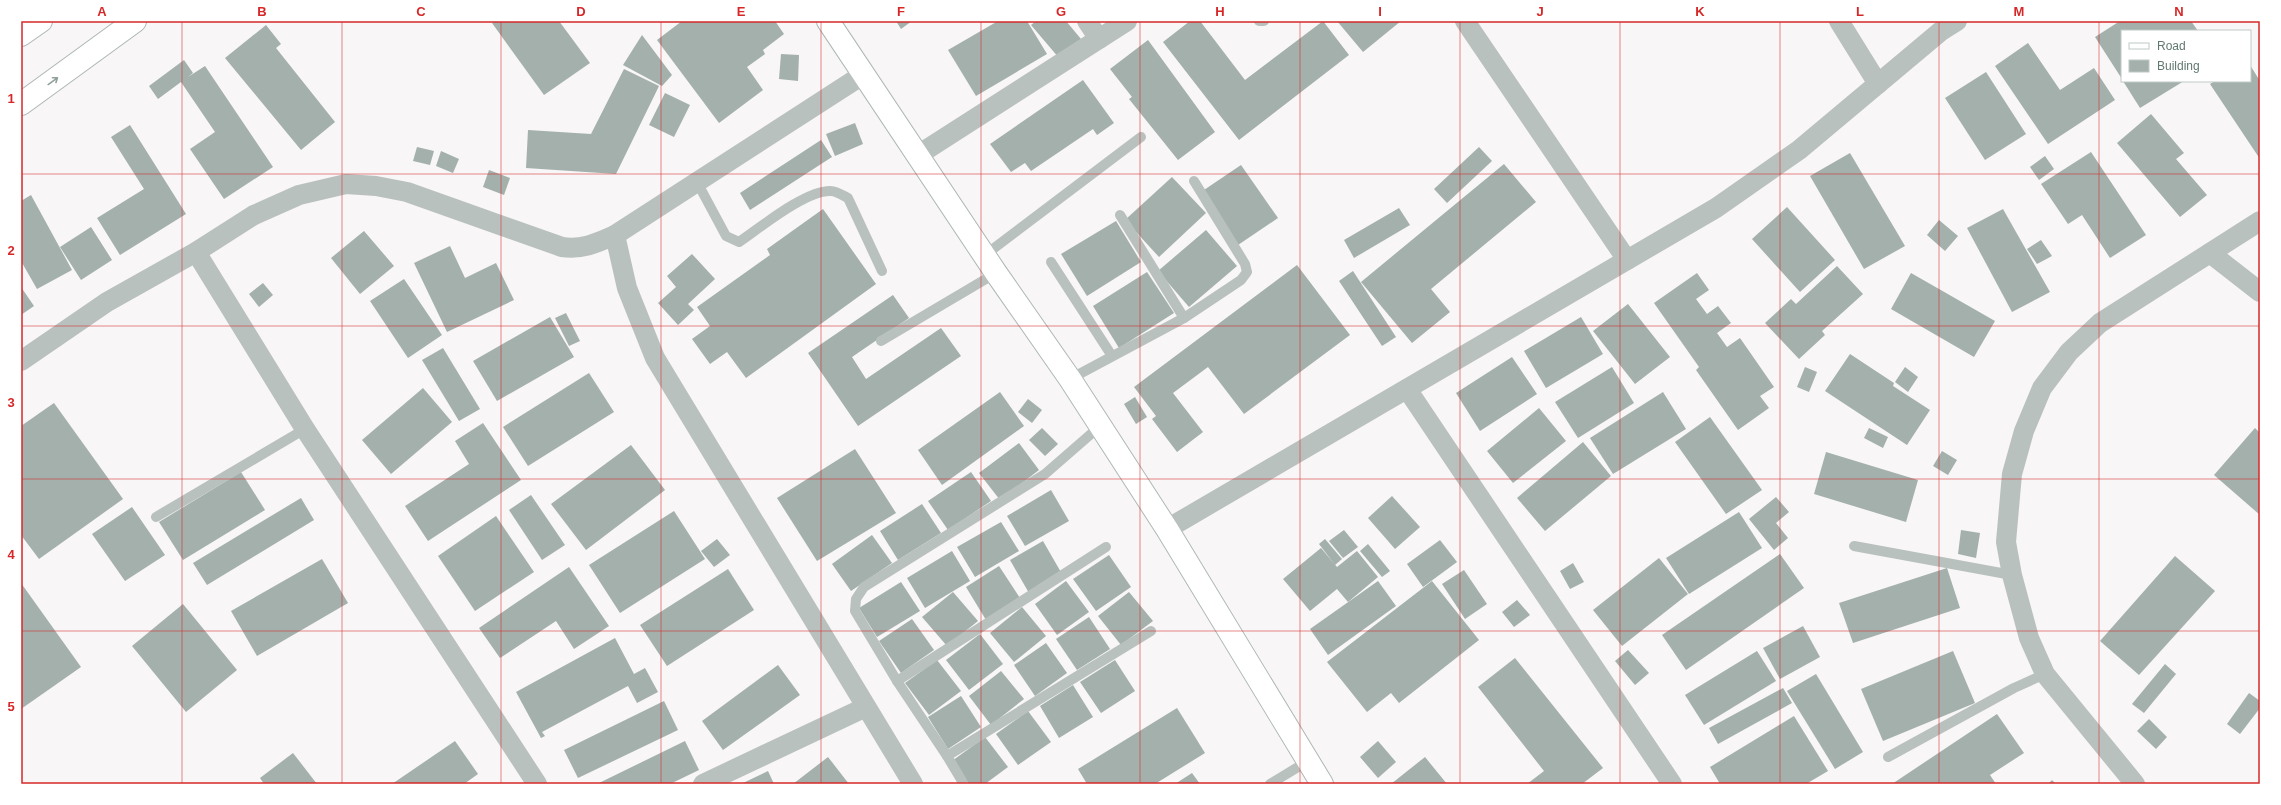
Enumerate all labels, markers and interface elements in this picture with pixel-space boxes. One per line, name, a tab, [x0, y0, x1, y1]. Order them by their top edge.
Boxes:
text: A	[97, 4, 107, 19]
text: B	[257, 4, 267, 19]
text: C	[416, 4, 426, 19]
text: D	[576, 4, 586, 19]
text: E	[737, 4, 746, 19]
text: F	[897, 4, 905, 19]
text: G	[1056, 4, 1066, 19]
text: H	[1215, 4, 1225, 19]
text: I	[1378, 4, 1382, 19]
text: J	[1536, 4, 1544, 19]
text: K	[1695, 4, 1705, 19]
text: L	[1856, 4, 1864, 19]
text: M	[2014, 4, 2024, 19]
text: N	[2174, 4, 2184, 19]
legend	[2121, 30, 2251, 82]
text: Road	[2157, 39, 2186, 53]
text: Building	[2157, 59, 2200, 73]
one-way arrow	[47, 77, 58, 85]
text: 1	[7, 91, 15, 106]
text: 2	[7, 243, 15, 258]
text: 3	[7, 395, 15, 410]
text: 4	[7, 547, 15, 562]
text: 5	[7, 699, 15, 714]

